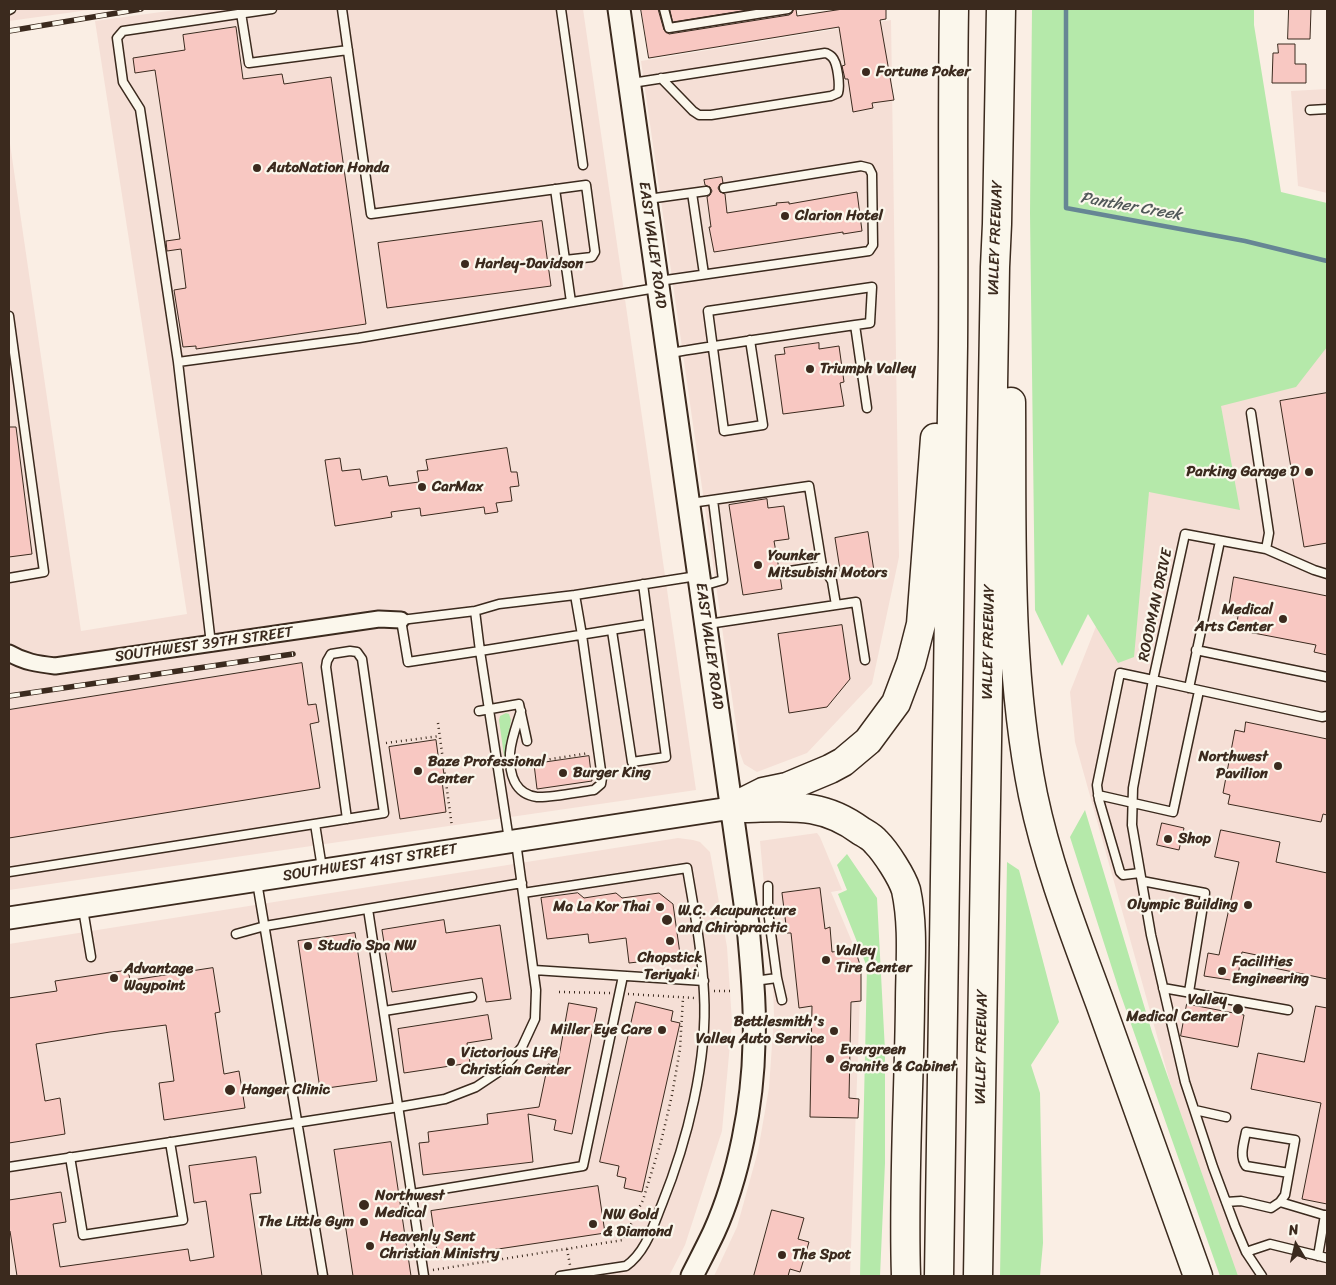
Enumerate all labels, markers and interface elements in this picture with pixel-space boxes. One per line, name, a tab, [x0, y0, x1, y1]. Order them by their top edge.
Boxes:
place label: Fortune Poker	[876, 63, 970, 81]
marker: Fortune Poker	[860, 66, 872, 78]
place label: AutoNation Honda	[267, 159, 389, 177]
marker: AutoNation Honda	[251, 162, 263, 174]
street label: EAST VALLEY ROAD	[634, 180, 670, 310]
street label: VALLEY FREEWAY	[985, 180, 1007, 296]
water label: Panther Creek	[1079, 189, 1183, 225]
place label: Clarion Hotel	[795, 207, 883, 225]
marker: Clarion Hotel	[779, 210, 791, 222]
place label: Harley-Davidson	[475, 255, 583, 273]
marker: Harley-Davidson	[459, 258, 471, 270]
place label: Triumph Valley	[820, 360, 916, 378]
marker: Triumph Valley	[804, 363, 816, 375]
place label: Parking Garage D	[1186, 463, 1299, 481]
marker: Parking Garage D	[1303, 466, 1315, 478]
place label: CarMax	[432, 478, 483, 496]
marker: CarMax	[416, 481, 428, 493]
place label: Younker Mitsubishi Motors	[768, 547, 887, 582]
street label: ROODMAN DRIVE	[1135, 547, 1177, 663]
marker: Younker Mitsubishi Motors	[752, 559, 764, 571]
street label: EAST VALLEY ROAD	[691, 581, 727, 711]
street label: VALLEY FREEWAY	[979, 584, 999, 700]
place label: Medical Arts Center	[1195, 601, 1273, 636]
marker: Medical Arts Center	[1277, 613, 1289, 625]
street label: SOUTHWEST 39TH STREET	[114, 624, 294, 666]
place label: Northwest Pavilion	[1198, 748, 1268, 783]
place label: Baze Professional Center	[428, 753, 546, 788]
marker: Northwest Pavilion	[1272, 760, 1284, 772]
place label: Burger King	[573, 764, 651, 782]
marker: Baze Professional Center	[412, 765, 424, 777]
marker: Burger King	[557, 767, 569, 779]
place label: Shop	[1178, 830, 1211, 848]
marker: Shop	[1162, 833, 1174, 845]
street label: SOUTHWEST 41ST STREET	[281, 840, 459, 886]
place label: Olympic Building	[1128, 896, 1238, 914]
place label: Ma La Kor Thai	[553, 898, 650, 916]
marker: Olympic Building	[1242, 899, 1254, 911]
marker: Ma La Kor Thai	[654, 901, 666, 913]
place label: W.C. Acupuncture and Chiropractic	[678, 902, 796, 937]
marker: W.C. Acupuncture and Chiropractic	[660, 913, 674, 927]
marker: Chopstick Teriyaki	[664, 935, 676, 947]
place label: Studio Spa NW	[318, 937, 416, 955]
marker: Studio Spa NW	[302, 940, 314, 952]
place label: Valley Tire Center	[836, 942, 912, 977]
place label: Chopstick Teriyaki	[637, 949, 703, 984]
place label: Facilities Engineering	[1232, 953, 1309, 988]
marker: Valley Tire Center	[820, 954, 832, 966]
place label: Advantage Waypoint	[124, 960, 193, 995]
marker: Facilities Engineering	[1216, 965, 1228, 977]
marker: Advantage Waypoint	[108, 972, 120, 984]
street label: VALLEY FREEWAY	[972, 989, 992, 1105]
place label: Valley Medical Center	[1126, 991, 1227, 1026]
marker: Valley Medical Center	[1231, 1002, 1245, 1016]
place label: Bettlesmith's Valley Auto Service	[696, 1013, 824, 1048]
place label: Miller Eye Care	[551, 1021, 652, 1039]
marker: Miller Eye Care	[656, 1024, 668, 1036]
marker: Bettlesmith's Valley Auto Service	[828, 1025, 840, 1037]
place label: Evergreen Granite & Cabinet	[840, 1041, 956, 1076]
place label: Victorious Life Christian Center	[461, 1044, 570, 1079]
marker: Evergreen Granite & Cabinet	[824, 1053, 836, 1065]
marker: Victorious Life Christian Center	[445, 1056, 457, 1068]
place label: Hanger Clinic	[241, 1081, 330, 1099]
marker: Hanger Clinic	[223, 1083, 237, 1097]
place label: Northwest Medical	[375, 1187, 445, 1222]
marker: Northwest Medical	[357, 1198, 371, 1212]
place label: NW Gold & Diamond	[603, 1206, 672, 1241]
place label: The Little Gym	[258, 1213, 354, 1231]
marker: The Little Gym	[358, 1216, 370, 1228]
text: N	[1287, 1217, 1300, 1243]
marker: NW Gold & Diamond	[587, 1218, 599, 1230]
north arrow	[1271, 1220, 1321, 1270]
place label: Heavenly Sent Christian Ministry	[380, 1228, 499, 1263]
marker: Heavenly Sent Christian Ministry	[364, 1240, 376, 1252]
place label: The Spot	[792, 1246, 851, 1264]
marker: The Spot	[776, 1249, 788, 1261]

